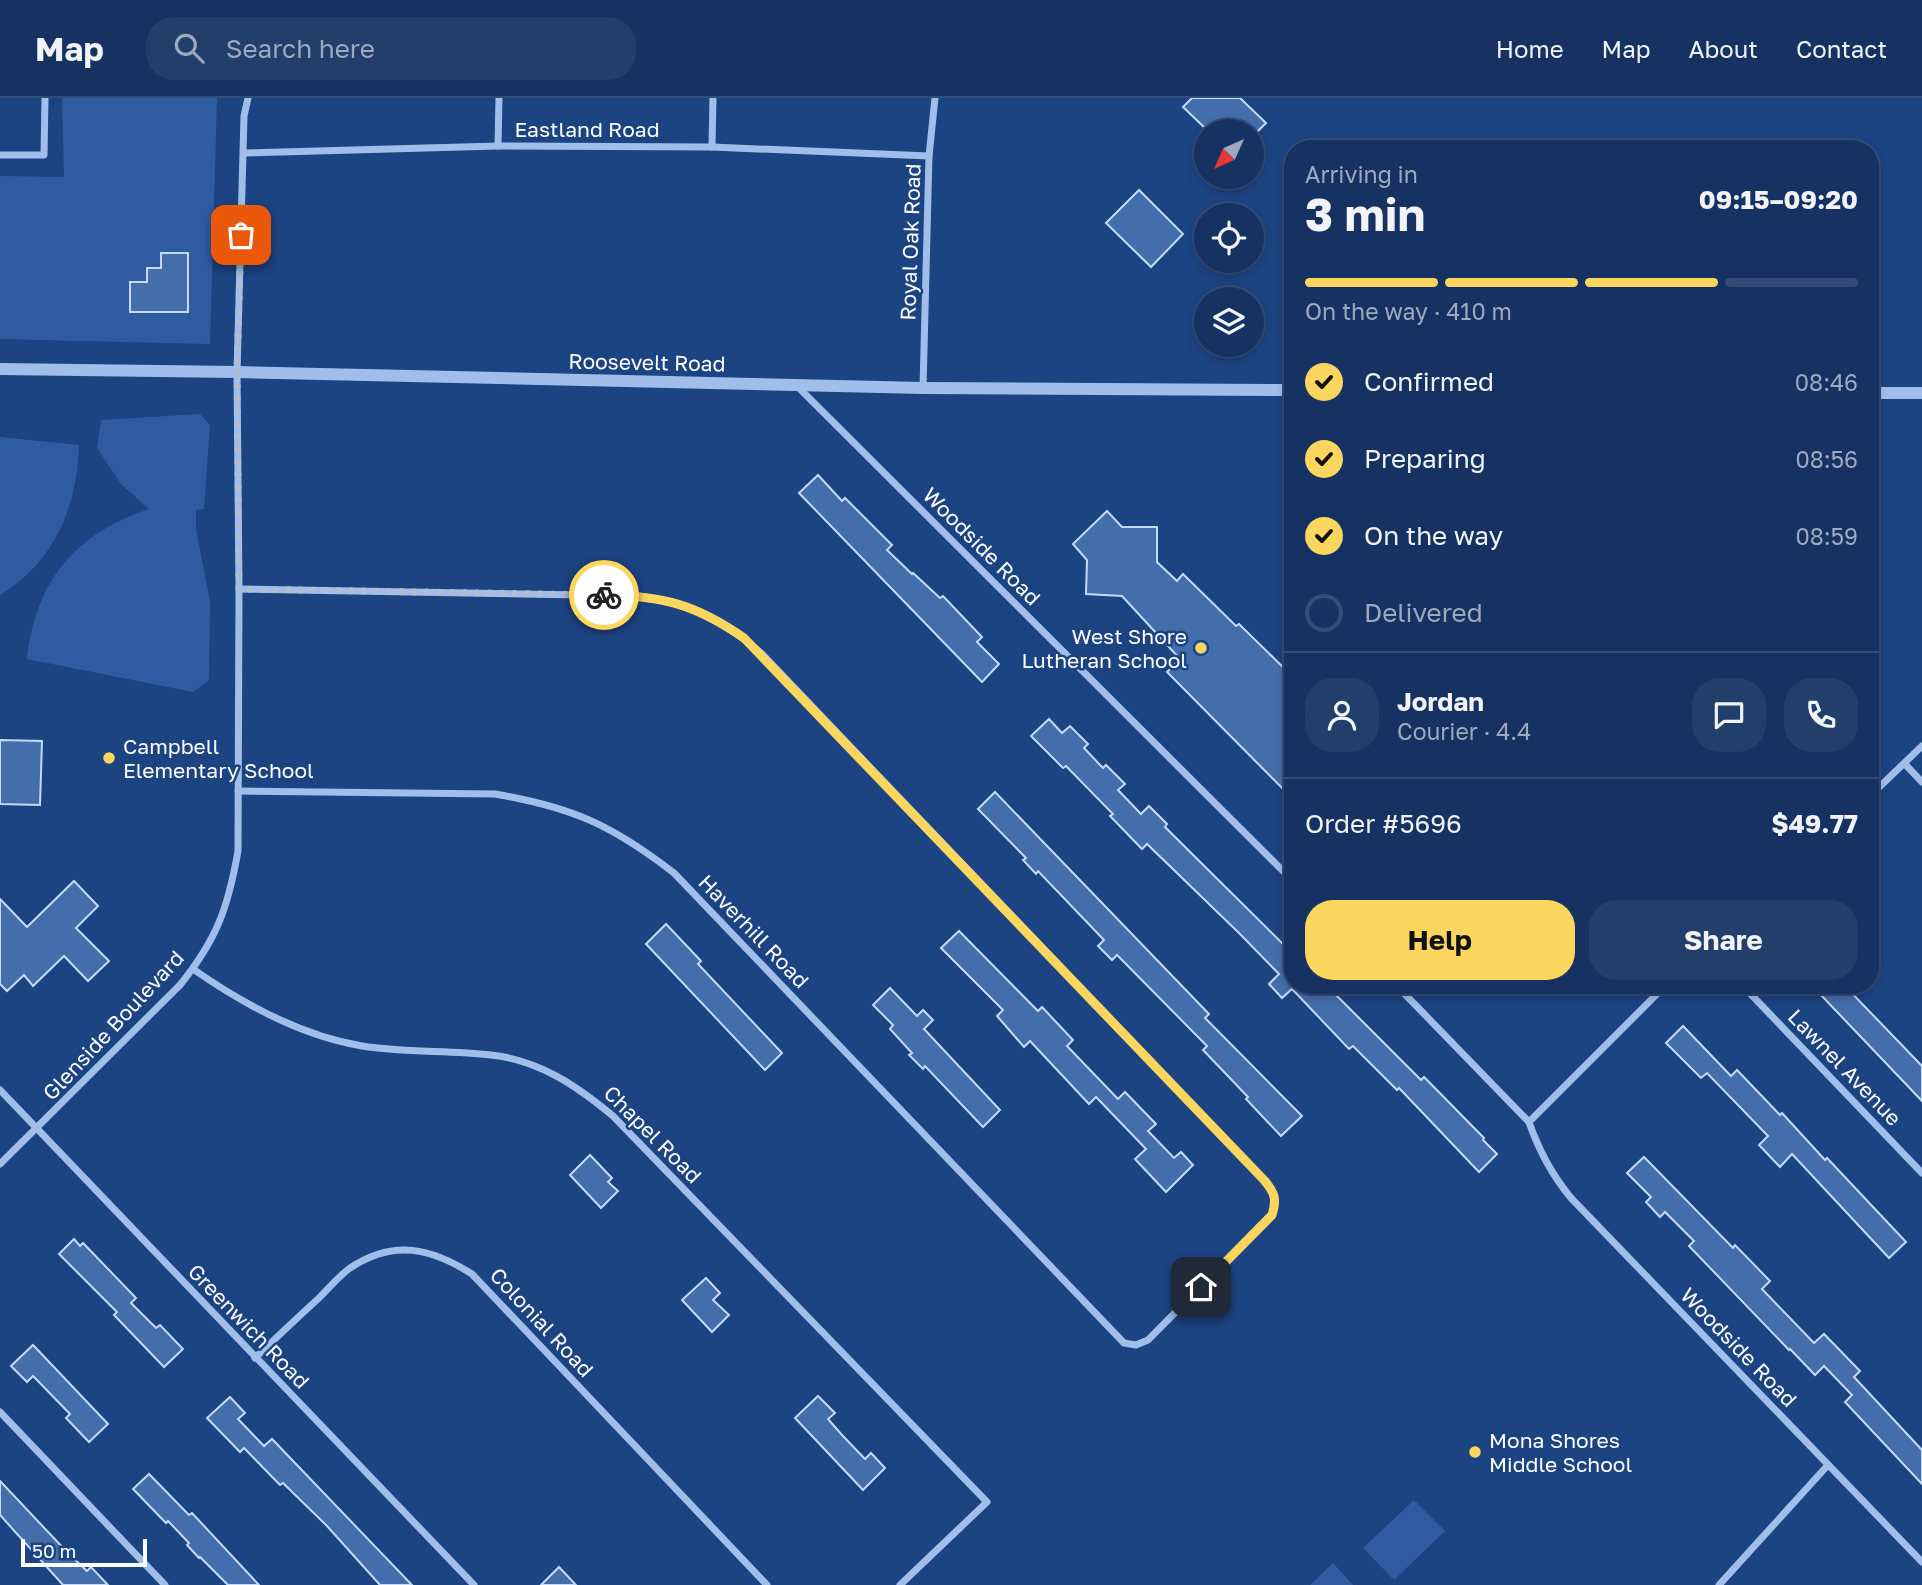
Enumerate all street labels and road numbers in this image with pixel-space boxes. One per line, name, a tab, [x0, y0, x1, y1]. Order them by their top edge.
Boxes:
street label: Eastland Road	[514, 116, 660, 142]
street label: Royal Oak Road	[894, 163, 926, 321]
street label: Roosevelt Road	[568, 348, 726, 376]
street label: Woodside Road	[918, 482, 1046, 610]
street label: Haverhill Road	[693, 869, 815, 993]
street label: Glenside Boulevard	[37, 945, 189, 1105]
street label: Lawnel Avenue	[1783, 1003, 1907, 1131]
street label: Chapel Road	[599, 1080, 707, 1188]
street label: Greenwich Road	[183, 1258, 315, 1394]
street label: Colonial Road	[485, 1262, 599, 1382]
street label: Woodside Road	[1675, 1282, 1803, 1412]

